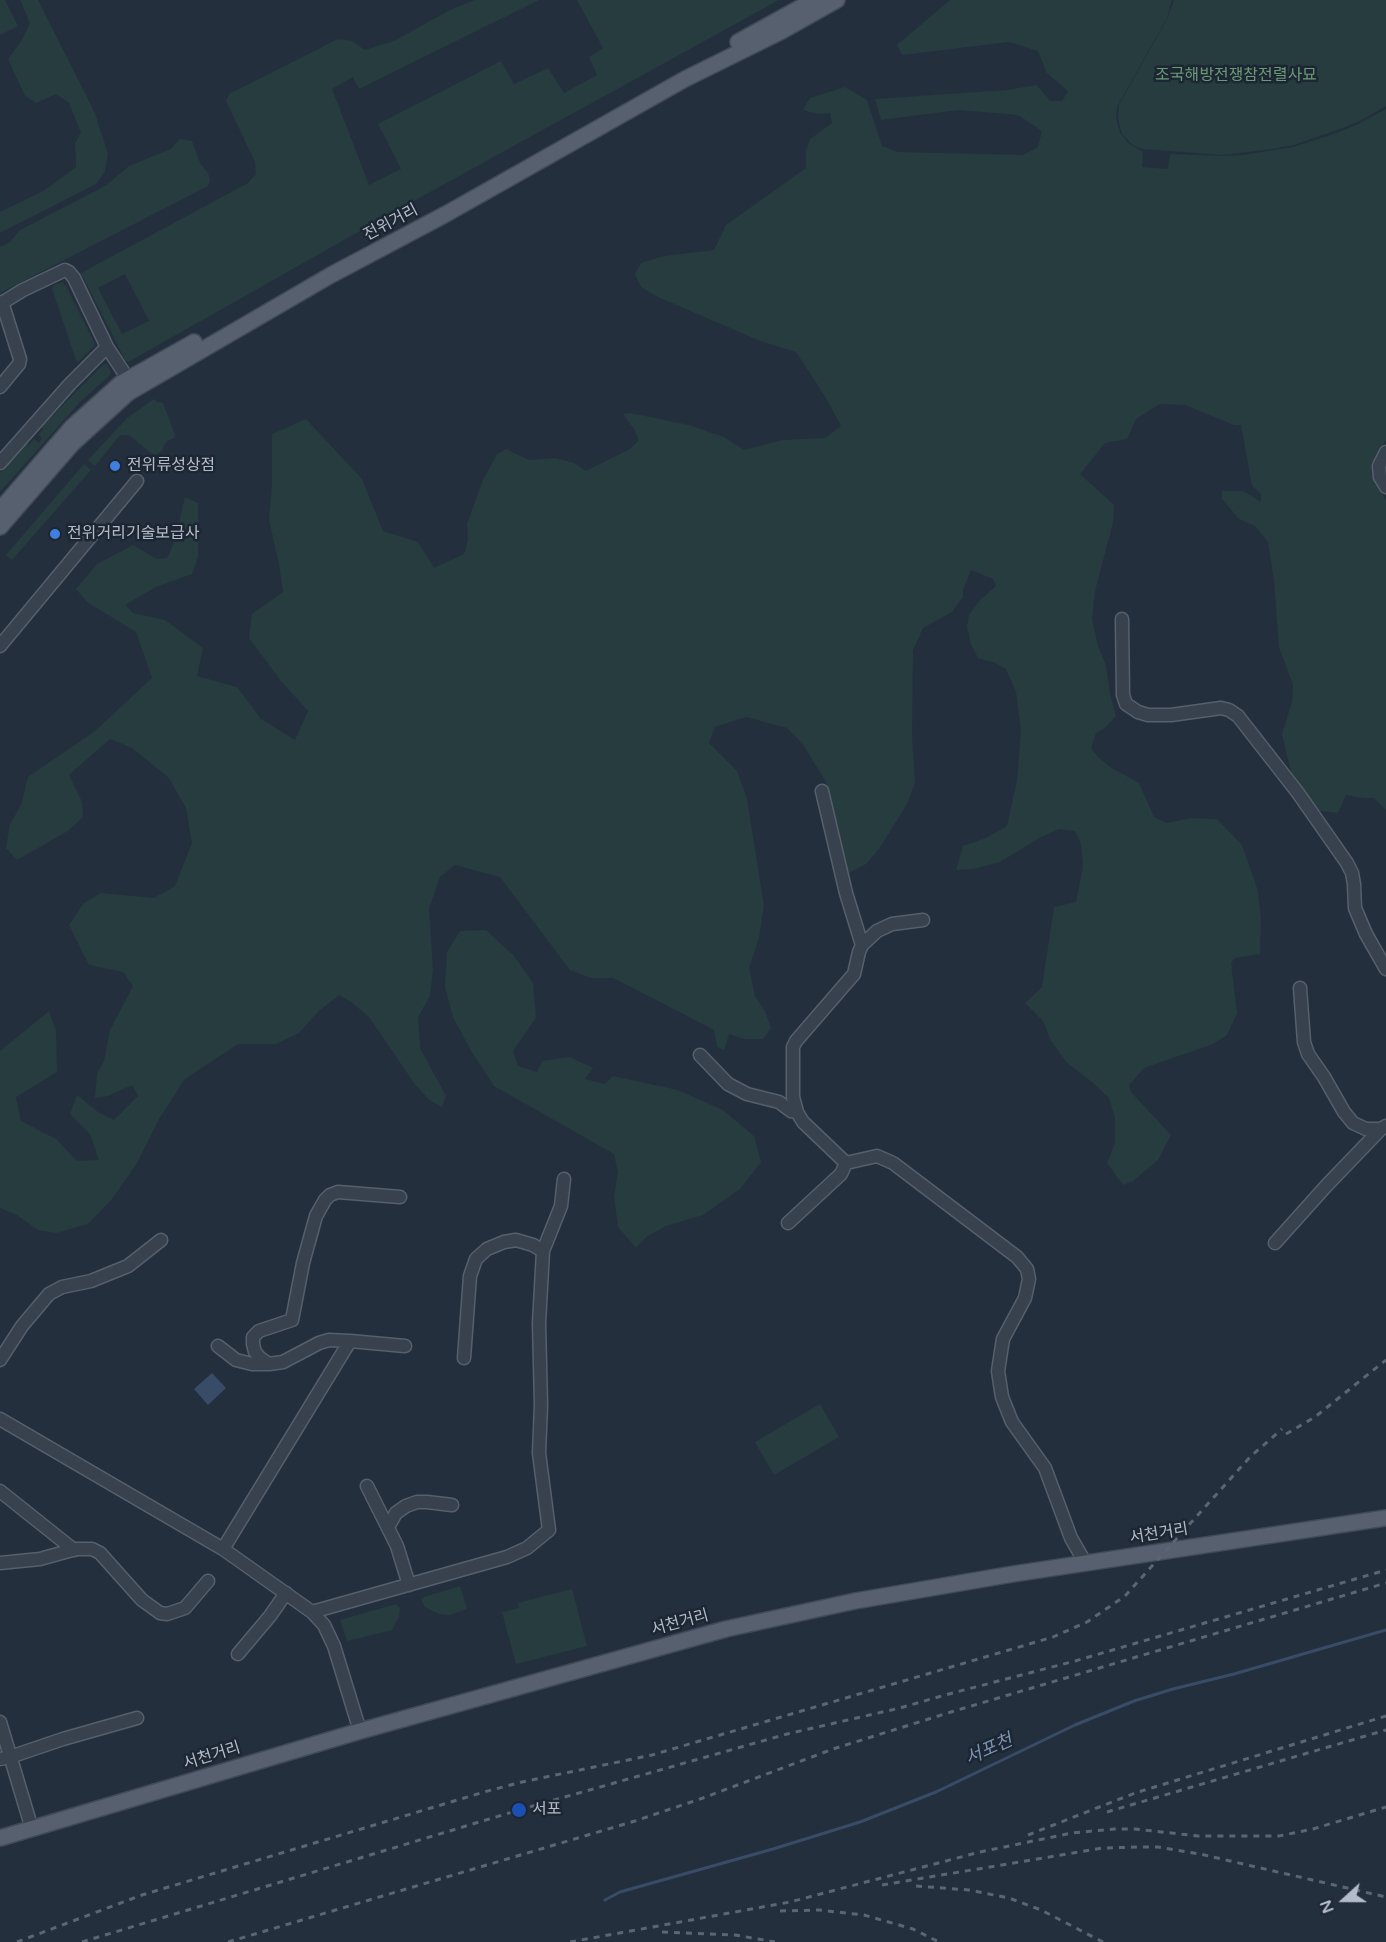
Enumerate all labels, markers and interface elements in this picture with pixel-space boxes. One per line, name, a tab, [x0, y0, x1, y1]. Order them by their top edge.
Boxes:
park label: 조국해방전쟁참전렬사묘	[1155, 66, 1317, 86]
street label: 전위거리	[360, 201, 422, 245]
place label: 전위류성상점	[127, 456, 215, 476]
marker: 전위류성상점	[108, 459, 122, 473]
place label: 전위거리기술보급사	[67, 524, 199, 544]
marker: 전위거리기술보급사	[48, 527, 62, 541]
street label: 서천거리	[1128, 1520, 1190, 1548]
street label: 서천거리	[649, 1606, 711, 1640]
water label: 서포천	[962, 1730, 1016, 1770]
street label: 서천거리	[181, 1738, 243, 1774]
place label: 서포	[532, 1800, 561, 1820]
marker: 서포	[510, 1801, 528, 1819]
north arrow	[1314, 1870, 1374, 1930]
text: N	[1316, 1897, 1339, 1916]

